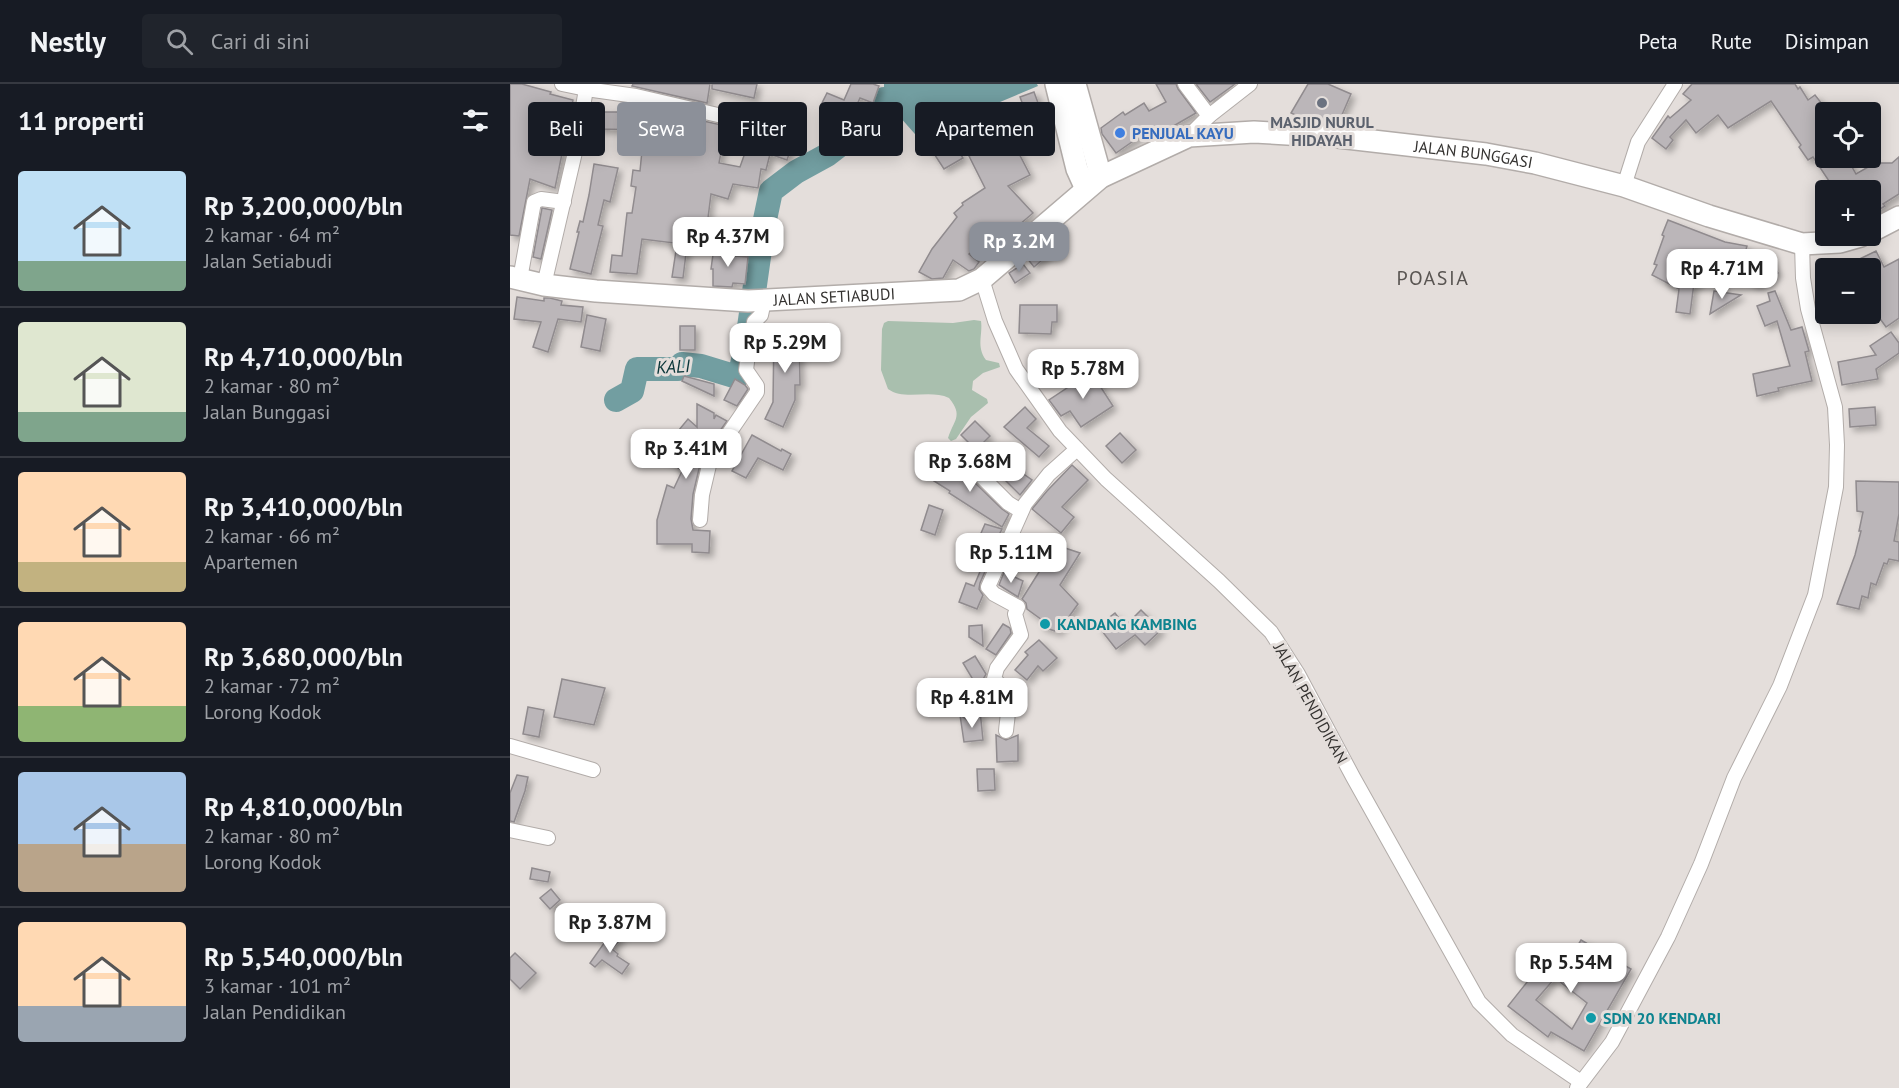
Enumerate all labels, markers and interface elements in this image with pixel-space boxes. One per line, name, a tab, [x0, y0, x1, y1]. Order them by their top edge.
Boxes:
search box	[142, 14, 562, 68]
text: Nestly	[30, 23, 106, 60]
icon: search	[163, 25, 196, 58]
text: Cari di sini	[211, 27, 310, 55]
text: Peta	[1638, 28, 1678, 55]
text: Rute	[1711, 28, 1752, 55]
text: Disimpan	[1785, 28, 1869, 55]
marker: MASJID NURUL HIDAYAH	[1315, 96, 1329, 110]
chip: Beli	[528, 102, 605, 156]
chip: Sewa	[617, 102, 706, 156]
chip: Filter	[718, 102, 807, 156]
chip: Baru	[819, 102, 903, 156]
chip: Apartemen	[915, 102, 1055, 156]
map controls	[1815, 102, 1881, 324]
button: locate	[1815, 102, 1881, 168]
text: 11 properti	[18, 104, 144, 137]
icon: filters	[459, 104, 492, 137]
place label: MASJID NURUL HIDAYAH	[1270, 112, 1375, 150]
place label: PENJUAL KAYU	[1132, 123, 1234, 143]
marker: PENJUAL KAYU	[1113, 126, 1127, 140]
street label: JALAN BUNGGASI	[1412, 136, 1534, 172]
button: +	[1815, 180, 1881, 246]
text: Rp 3,200,000/bln	[204, 189, 403, 222]
icon: home	[66, 195, 138, 267]
pin: Rp 4.37M	[666, 217, 790, 268]
text: 2 kamar · 64 m²	[204, 222, 340, 248]
pin: Rp 3.2M	[964, 222, 1074, 273]
text: Rp 4.37M	[687, 223, 769, 249]
text: Rp 3.2M	[983, 228, 1055, 254]
text: Jalan Setiabudi	[204, 248, 332, 274]
pin: Rp 4.71M	[1660, 249, 1784, 300]
text: Rp 4.71M	[1681, 255, 1763, 281]
button: −	[1815, 258, 1881, 324]
district label: POASIA	[1397, 265, 1469, 291]
street label: JALAN SETIABUDI	[772, 283, 896, 310]
pin: Rp 5.29M	[723, 323, 847, 374]
text: Rp 5.29M	[744, 329, 826, 355]
text: Rp 4,710,000/bln	[204, 340, 403, 373]
icon: home	[66, 346, 138, 418]
pin: Rp 5.78M	[1021, 349, 1145, 400]
water label: KALI	[656, 354, 691, 379]
text: Rp 5.78M	[1042, 355, 1124, 381]
text: 2 kamar · 80 m²	[204, 373, 340, 399]
text: Jalan Bunggasi	[204, 399, 330, 425]
pin: Rp 3.41M	[624, 429, 748, 480]
text: Rp 3.41M	[645, 435, 727, 461]
pin: Rp 3.68M	[908, 442, 1032, 493]
text: Rp 3.68M	[929, 448, 1011, 474]
text: Rp 3,410,000/bln	[204, 490, 403, 523]
icon: home	[66, 496, 138, 568]
text: 2 kamar · 66 m²	[204, 523, 340, 549]
pin: Rp 5.11M	[949, 533, 1073, 584]
text: Rp 5.11M	[970, 539, 1052, 565]
text: Apartemen	[204, 549, 298, 575]
place label: KANDANG KAMBING	[1057, 614, 1197, 634]
marker: KANDANG KAMBING	[1038, 617, 1052, 631]
street label: JALAN PENDIDIKAN	[1269, 638, 1352, 767]
text: Rp 3,680,000/bln	[204, 640, 403, 673]
icon: home	[66, 646, 138, 718]
text: 2 kamar · 72 m²	[204, 673, 340, 699]
pin: Rp 4.81M	[910, 678, 1034, 729]
text: Rp 4.81M	[931, 684, 1013, 710]
text: Lorong Kodok	[204, 699, 321, 725]
text: Rp 4,810,000/bln	[204, 790, 403, 823]
icon: home	[66, 796, 138, 868]
text: 2 kamar · 80 m²	[204, 823, 340, 849]
text: Lorong Kodok	[204, 849, 321, 875]
pin: Rp 3.87M	[548, 903, 672, 954]
text: Rp 3.87M	[569, 909, 651, 935]
text: Rp 5,540,000/bln	[204, 940, 403, 973]
pin: Rp 5.54M	[1509, 943, 1633, 994]
icon: home	[66, 946, 138, 1018]
text: Rp 5.54M	[1530, 949, 1612, 975]
text: 3 kamar · 101 m²	[204, 973, 351, 999]
text: Jalan Pendidikan	[204, 999, 346, 1025]
place label: SDN 20 KENDARI	[1603, 1008, 1721, 1028]
marker: SDN 20 KENDARI	[1584, 1011, 1598, 1025]

